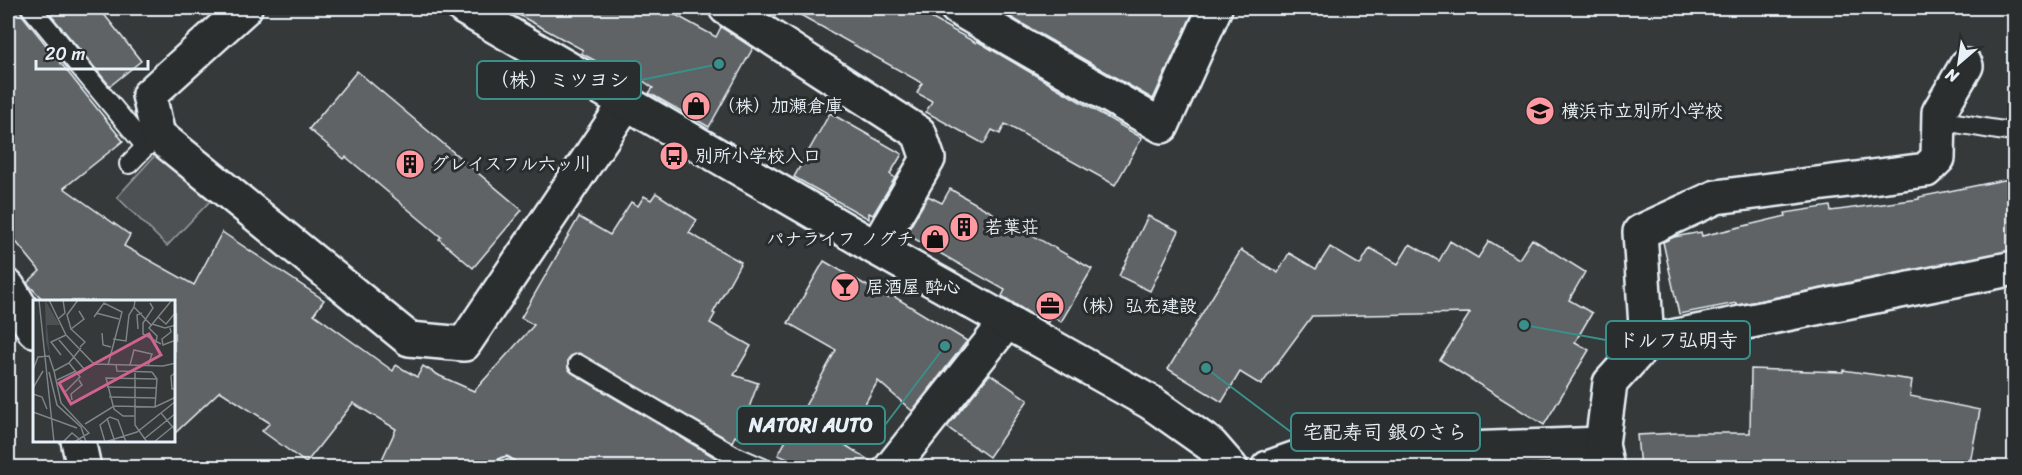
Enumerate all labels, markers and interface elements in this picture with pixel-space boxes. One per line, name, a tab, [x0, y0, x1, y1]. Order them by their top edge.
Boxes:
scale bar	[36, 33, 148, 71]
north arrow	[1929, 33, 1989, 93]
text: 20 m	[45, 38, 85, 70]
text: N	[1939, 60, 1965, 92]
callout: （株）ミツヨシ	[477, 61, 641, 99]
text: （株）ミツヨシ	[489, 63, 629, 98]
shop icon: （株）加瀬倉庫	[680, 90, 712, 122]
place label: （株）加瀬倉庫	[717, 90, 843, 122]
school or university icon: 横浜市立別所小学校	[1524, 95, 1556, 127]
place label: 横浜市立別所小学校	[1561, 95, 1723, 127]
bus stop icon: 別所小学校入口	[658, 140, 690, 172]
place label: 別所小学校入口	[695, 140, 821, 172]
building icon: グレイスフル六ッ川	[394, 148, 426, 180]
place label: グレイスフル六ッ川	[431, 148, 592, 180]
building icon: 若葉荘	[948, 211, 980, 243]
place label: 若葉荘	[985, 211, 1039, 243]
place label: パナライフ ノグチ	[766, 223, 914, 255]
shop icon: パナライフ ノグチ	[919, 223, 951, 255]
bar icon: 居酒屋 酔心	[829, 271, 861, 303]
place label: 居酒屋 酔心	[866, 271, 961, 303]
office icon: （株）弘充建設	[1034, 290, 1066, 322]
place label: （株）弘充建設	[1071, 290, 1197, 322]
inset map	[33, 300, 176, 442]
callout: ドルフ弘明寺	[1606, 321, 1750, 359]
text: ドルフ弘明寺	[1618, 323, 1738, 358]
callout: NATORI AUTO	[737, 406, 885, 444]
text: NATORI AUTO	[748, 408, 873, 443]
callout: 宅配寿司 銀のさら	[1291, 413, 1480, 451]
text: 宅配寿司 銀のさら	[1302, 415, 1468, 450]

